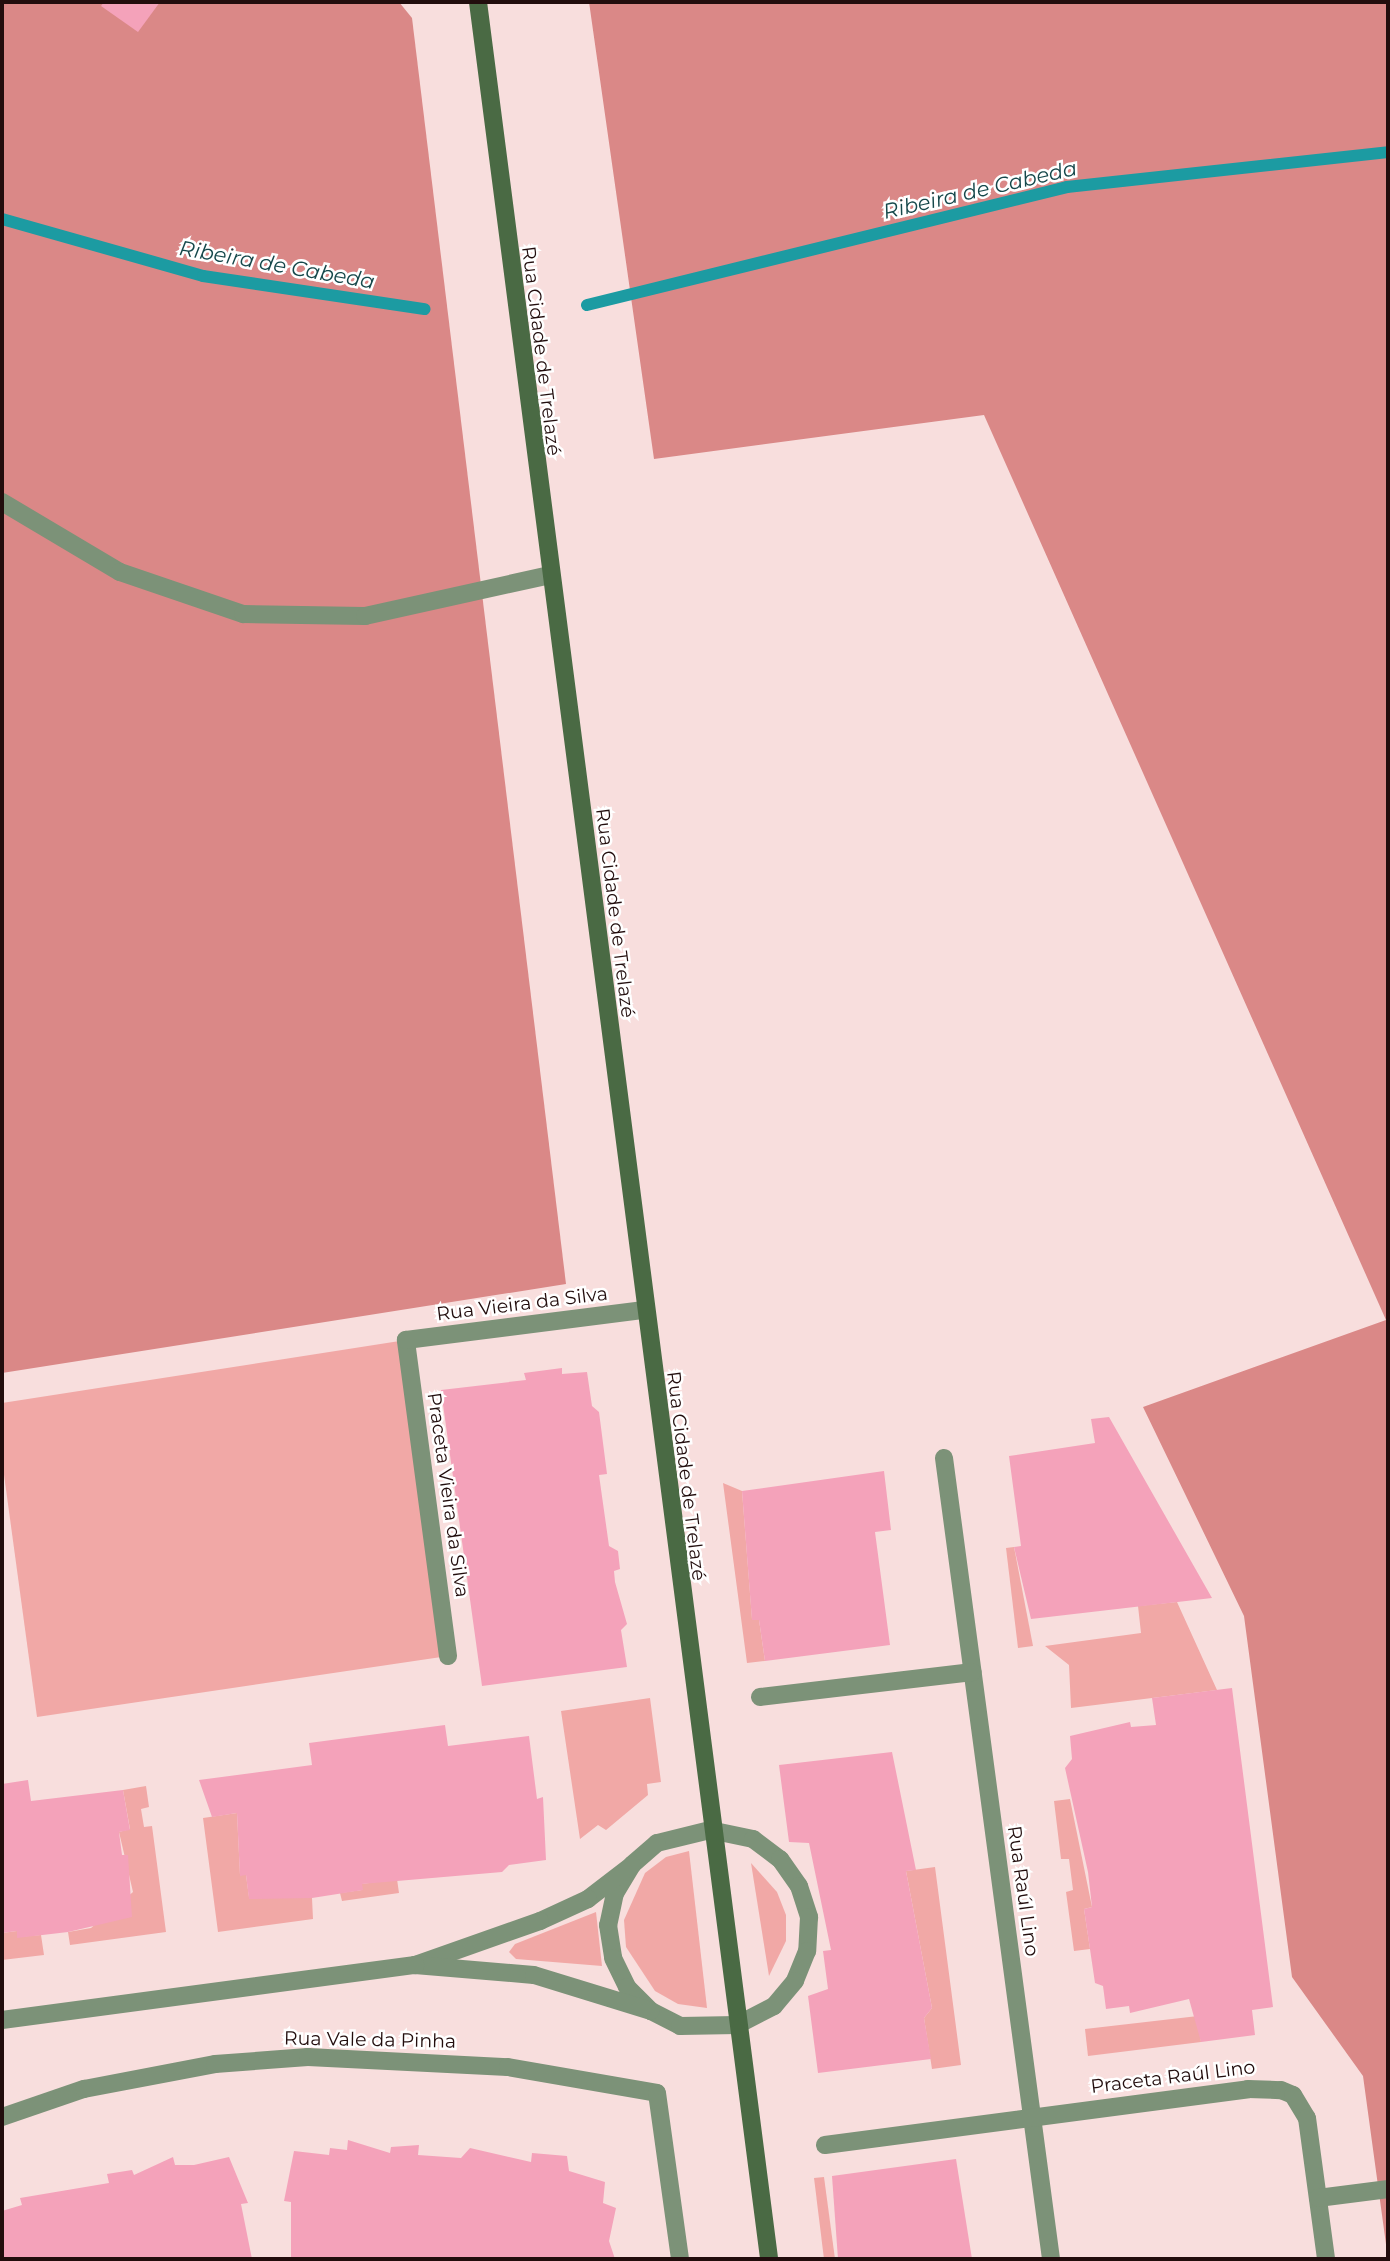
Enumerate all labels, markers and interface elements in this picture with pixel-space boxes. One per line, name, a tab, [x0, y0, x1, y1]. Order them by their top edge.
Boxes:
water label: Ribeira de Cabeda	[881, 155, 1079, 225]
water label: Ribeira de Cabeda	[177, 235, 377, 295]
street label: Rua Cidade de Trelazé	[517, 245, 565, 457]
street label: Rua Cidade de Trelazé	[591, 807, 639, 1019]
street label: Rua Vieira da Silva	[435, 1282, 609, 1326]
street label: Rua Cidade de Trelazé	[662, 1370, 710, 1582]
street label: Praceta Vieira da Silva	[422, 1391, 474, 1599]
street label: Rua Raúl Lino	[1003, 1824, 1043, 1958]
street label: Rua Vale da Pinha	[284, 2027, 456, 2053]
street label: Praceta Raúl Lino	[1089, 2056, 1257, 2098]

